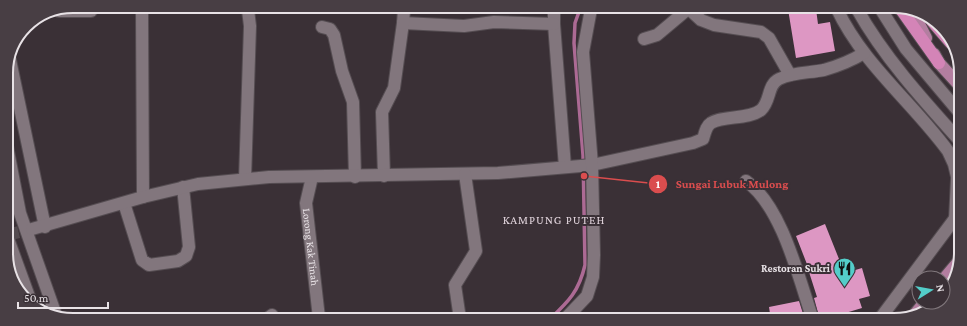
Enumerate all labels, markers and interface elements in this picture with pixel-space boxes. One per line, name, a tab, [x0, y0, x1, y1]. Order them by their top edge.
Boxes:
callout: Sungai Lubuk Mulong	[648, 172, 796, 196]
text: 1	[656, 177, 661, 191]
text: Sungai Lubuk Mulong	[676, 177, 788, 191]
street label: Lorong Kak Tinah	[301, 208, 321, 286]
district label: KAMPUNG PUTEH	[503, 213, 605, 227]
restaurant icon: Restoran Sukri	[832, 255, 858, 288]
place label: Restoran Sukri	[761, 262, 831, 274]
north arrow	[911, 270, 951, 310]
text: N	[934, 283, 948, 293]
scale bar	[18, 284, 108, 310]
text: 50 m	[24, 291, 49, 305]

